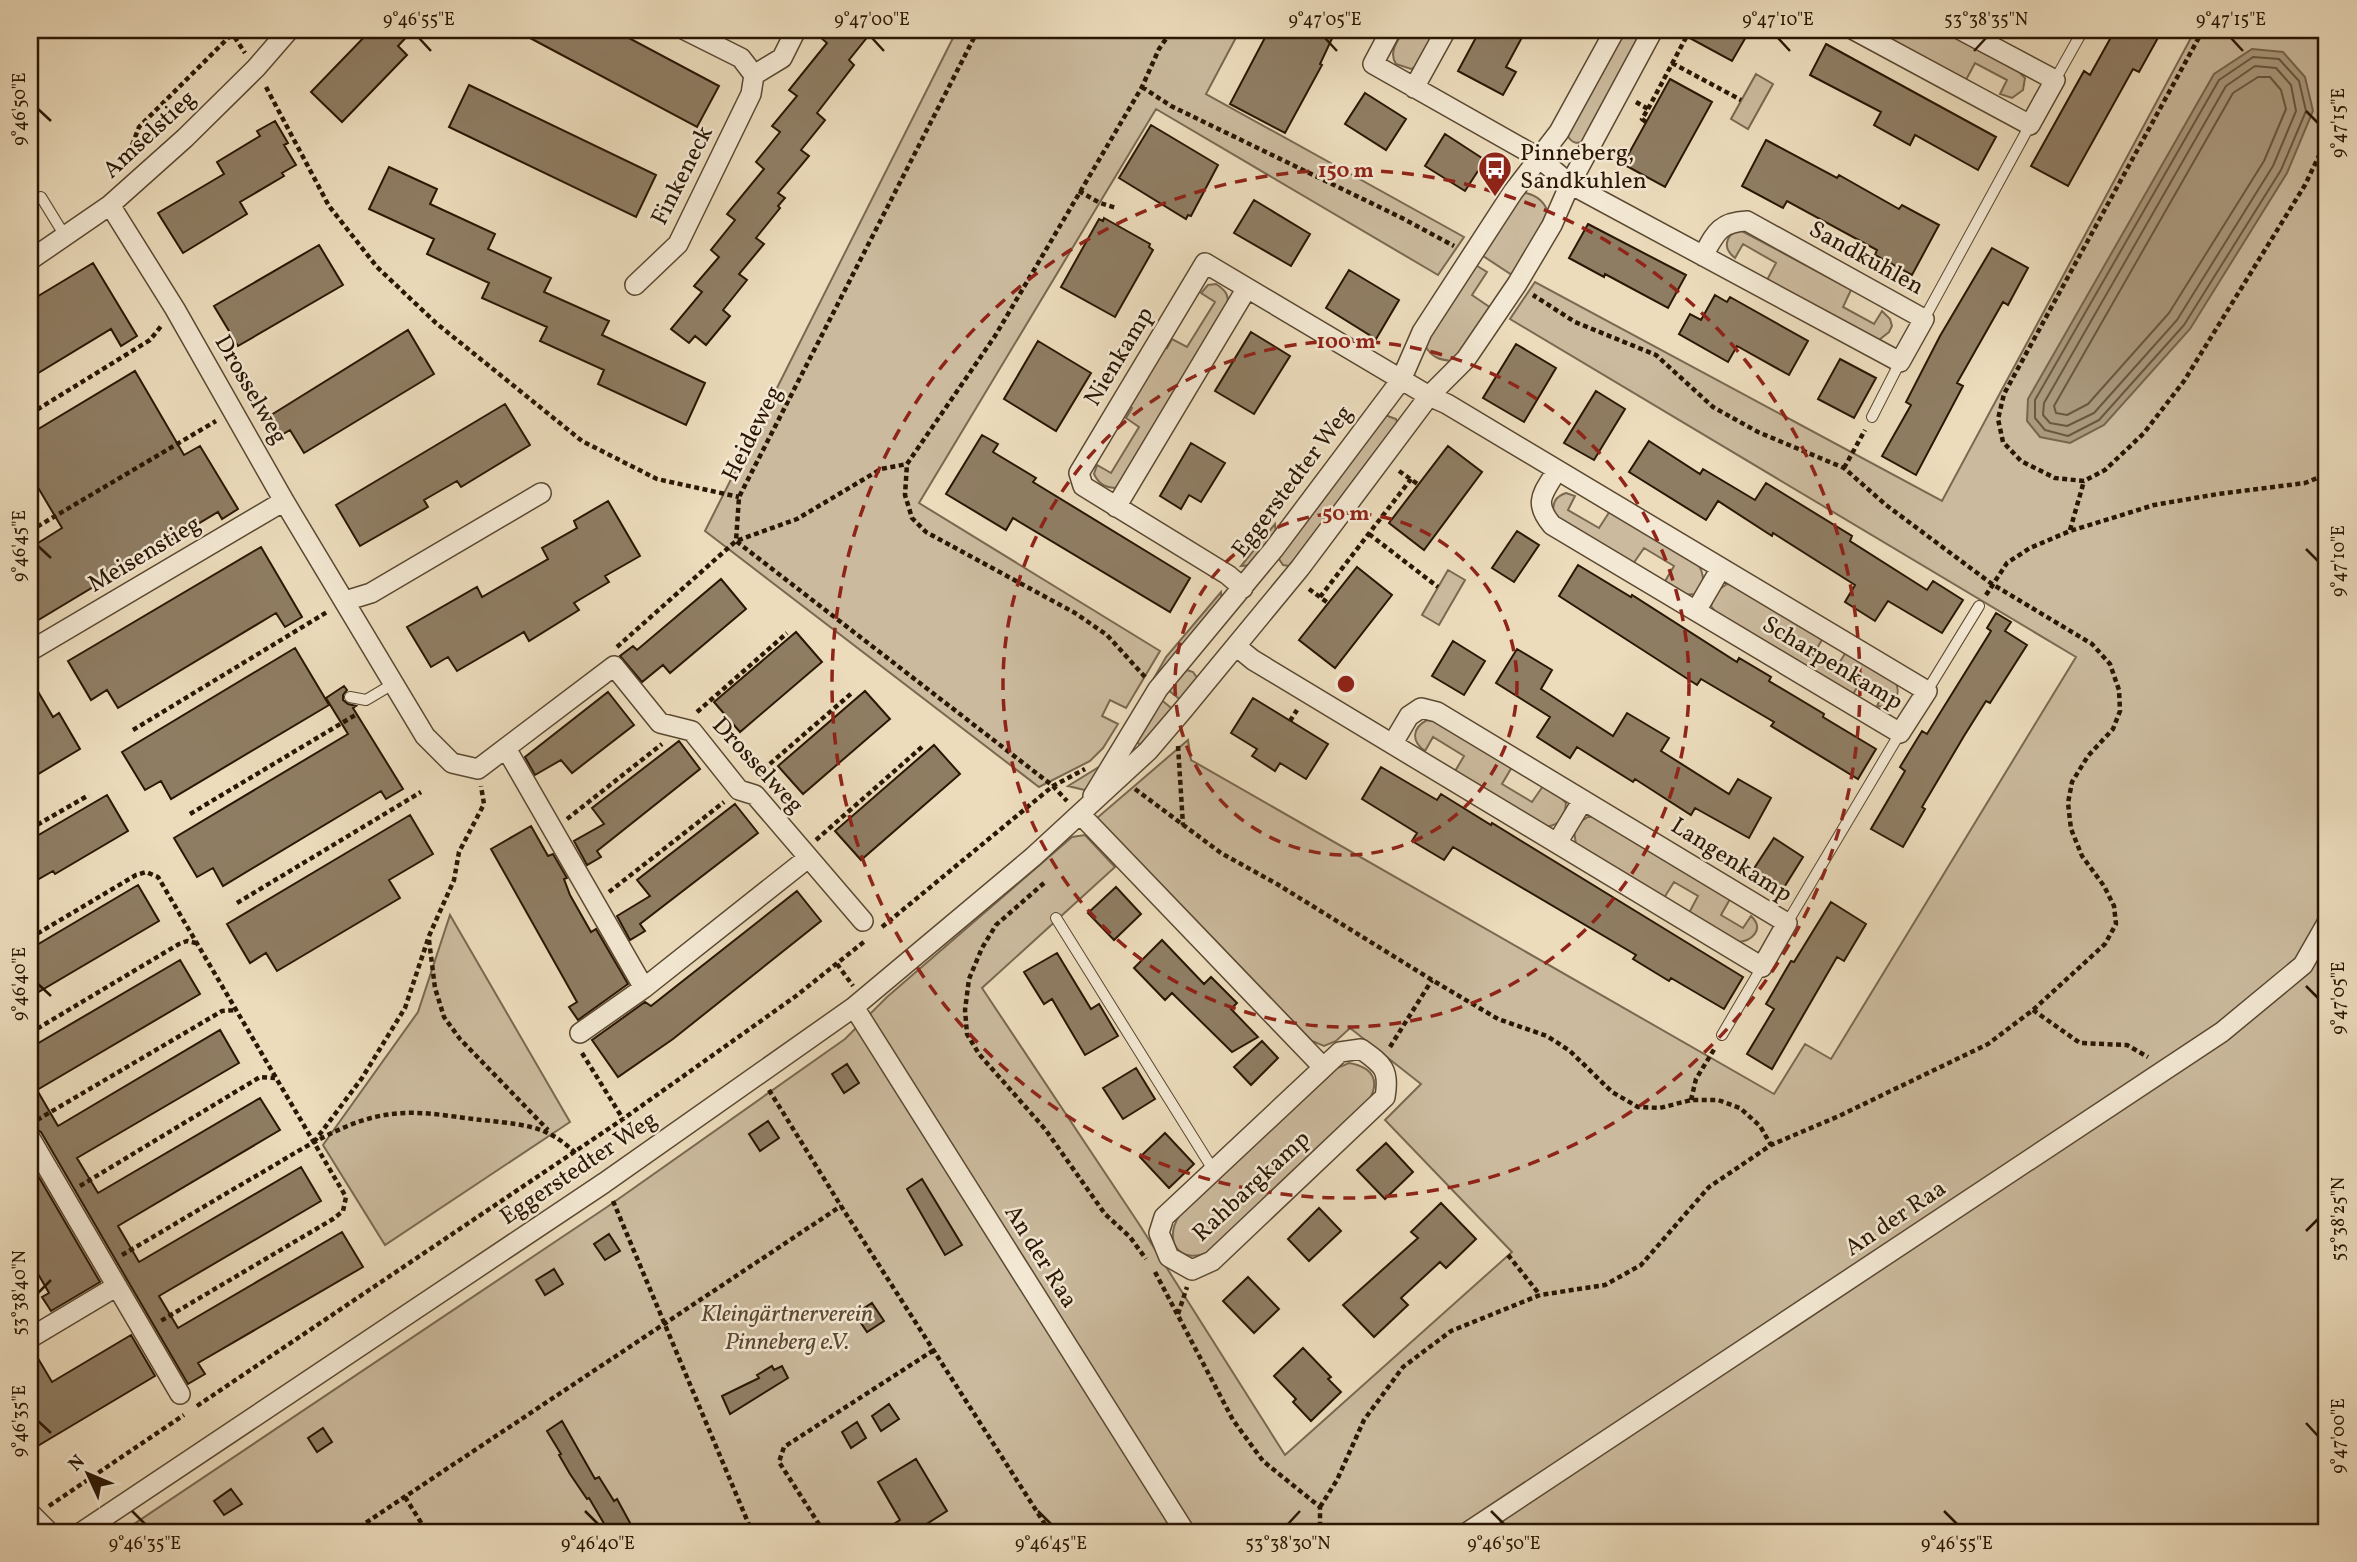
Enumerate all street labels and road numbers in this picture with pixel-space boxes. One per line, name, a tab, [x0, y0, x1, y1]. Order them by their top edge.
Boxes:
street label: Amselstieg	[96, 83, 204, 187]
street label: Finkeneck	[643, 120, 723, 232]
street label: Sandkuhlen	[1802, 213, 1930, 305]
street label: Nienkamp	[1077, 301, 1163, 413]
street label: Drosselweg	[205, 329, 295, 451]
street label: Heideweg	[714, 380, 792, 488]
street label: Eggerstedter Weg	[1224, 399, 1362, 565]
street label: Meisenstieg	[82, 508, 208, 602]
street label: Scharpenkamp	[1755, 608, 1909, 720]
street label: Drosselweg	[703, 710, 811, 822]
street label: Langenkamp	[1664, 810, 1798, 912]
street label: Eggerstedter Weg	[494, 1104, 664, 1234]
street label: Rahbargkamp	[1186, 1123, 1318, 1251]
street label: An der Raa	[1838, 1172, 1954, 1266]
street label: An der Raa	[995, 1199, 1085, 1315]

